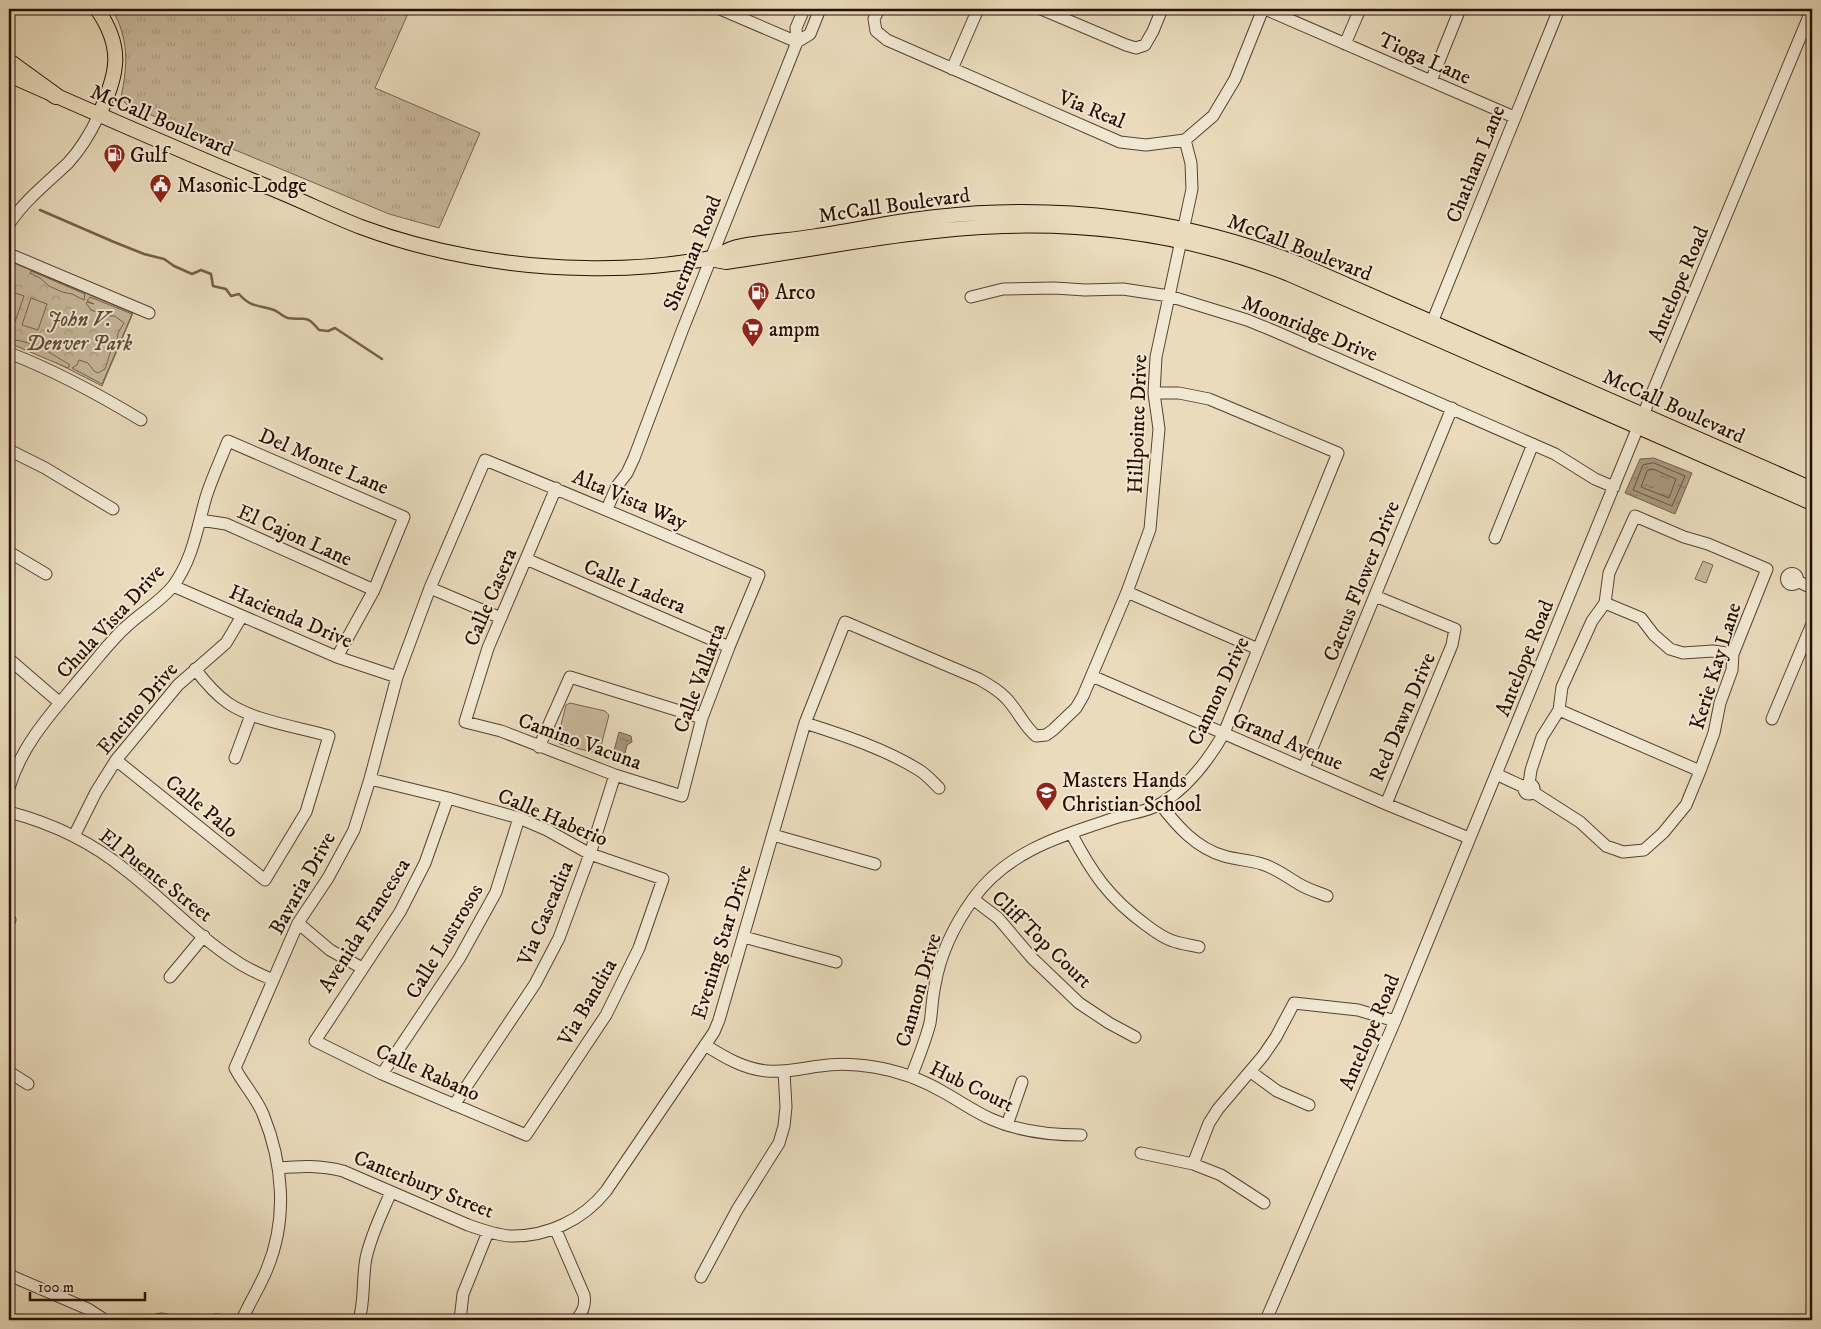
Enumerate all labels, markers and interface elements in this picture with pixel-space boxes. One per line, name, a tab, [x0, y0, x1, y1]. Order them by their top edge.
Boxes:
street label: Tioga Lane	[1374, 27, 1475, 91]
street label: McCall Boulevard	[86, 79, 238, 163]
street label: Via Real	[1053, 84, 1129, 135]
street label: Chatham Lane	[1441, 102, 1511, 227]
fuel station icon: Gulf	[102, 143, 126, 174]
place label: Gulf	[130, 143, 171, 169]
public building icon: Masonic Lodge	[149, 173, 173, 204]
place label: Masonic Lodge	[177, 173, 307, 199]
street label: McCall Boulevard	[817, 182, 972, 230]
street label: Sherman Road	[658, 191, 728, 315]
street label: McCall Boulevard	[1224, 208, 1376, 288]
street label: Antelope Road	[1643, 222, 1715, 346]
fuel station icon: Arco	[747, 280, 771, 311]
place label: Arco	[775, 280, 815, 306]
street label: Moonridge Drive	[1238, 290, 1382, 368]
park label: John V. Denver Park	[26, 307, 132, 357]
supermarket icon: ampm	[741, 317, 765, 348]
place label: ampm	[769, 317, 820, 343]
street label: Hillpointe Drive	[1123, 354, 1153, 494]
street label: McCall Boulevard	[1598, 364, 1749, 450]
street label: Del Monte Lane	[255, 423, 393, 501]
street label: Alta Vista Way	[568, 464, 692, 536]
street label: Cactus Flower Drive	[1318, 497, 1406, 665]
street label: El Cajon Lane	[233, 499, 356, 573]
street label: Calle Casera	[459, 544, 523, 650]
street label: Calle Ladera	[580, 554, 690, 620]
street label: Chula Vista Drive	[51, 559, 171, 684]
street label: Hacienda Drive	[225, 579, 356, 655]
street label: Antelope Road	[1490, 596, 1560, 720]
street label: Kerie Kay Lane	[1684, 599, 1748, 733]
street label: Calle Vallarta	[668, 620, 732, 737]
street label: Cannon Drive	[1182, 633, 1256, 750]
street label: Red Dawn Drive	[1364, 649, 1442, 786]
street label: Encino Drive	[92, 657, 184, 760]
street label: Grand Avenue	[1228, 707, 1347, 777]
street label: Camino Vacuna	[514, 708, 645, 776]
place label: Masters Hands Christian School	[1062, 768, 1202, 818]
street label: Calle Palo	[160, 770, 243, 844]
school or university icon: Masters Hands Christian School	[1034, 780, 1058, 811]
street label: Calle Haberio	[494, 783, 612, 853]
street label: El Puente Street	[93, 823, 218, 928]
street label: Bavaria Drive	[264, 827, 342, 940]
street label: Avenida Francesca	[313, 854, 417, 997]
street label: Via Cascadita	[512, 857, 580, 971]
street label: Evening Star Drive	[686, 862, 758, 1023]
street label: Calle Lustrosos	[400, 879, 489, 1004]
street label: Cliff Top Court	[986, 885, 1097, 994]
street label: Cannon Drive	[890, 930, 948, 1050]
street label: Via Bandita	[552, 954, 623, 1052]
street label: Antelope Road	[1334, 970, 1406, 1094]
street label: Calle Rabano	[371, 1038, 484, 1107]
street label: Hub Court	[925, 1055, 1018, 1119]
street label: Canterbury Street	[350, 1145, 498, 1225]
scale bar	[30, 1269, 145, 1301]
text: 100 m	[38, 1278, 74, 1297]

